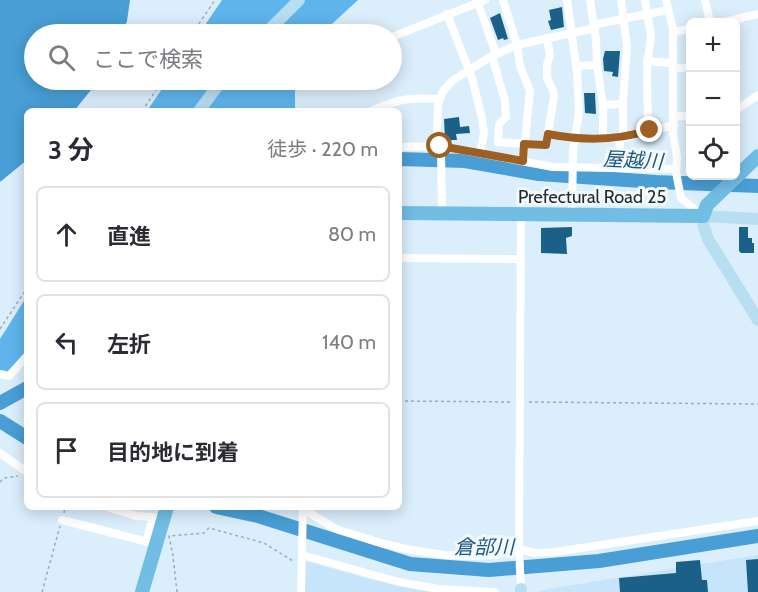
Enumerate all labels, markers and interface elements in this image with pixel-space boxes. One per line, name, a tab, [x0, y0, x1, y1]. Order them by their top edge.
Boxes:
map controls	[686, 18, 740, 180]
button: +	[686, 18, 740, 72]
search box	[24, 24, 402, 90]
icon: search	[45, 41, 78, 74]
text: ここで検索	[93, 46, 203, 73]
button: −	[686, 72, 740, 126]
route end	[636, 116, 662, 142]
button: locate	[686, 126, 740, 180]
route start	[426, 132, 452, 158]
text: 3 分	[48, 134, 94, 166]
text: 徒歩 · 220 m	[267, 137, 378, 161]
water label: 屋越川	[602, 146, 666, 174]
street label: Prefectural Road 25	[518, 186, 666, 208]
icon: ahead	[50, 218, 83, 251]
text: 80 m	[328, 222, 376, 246]
text: 直進	[107, 223, 151, 250]
icon: left	[50, 326, 83, 359]
text: 140 m	[322, 330, 376, 354]
text: 左折	[107, 331, 151, 358]
icon: arrive	[50, 434, 83, 467]
text: 目的地に到着	[107, 439, 239, 466]
water label: 倉部川	[454, 535, 516, 559]

